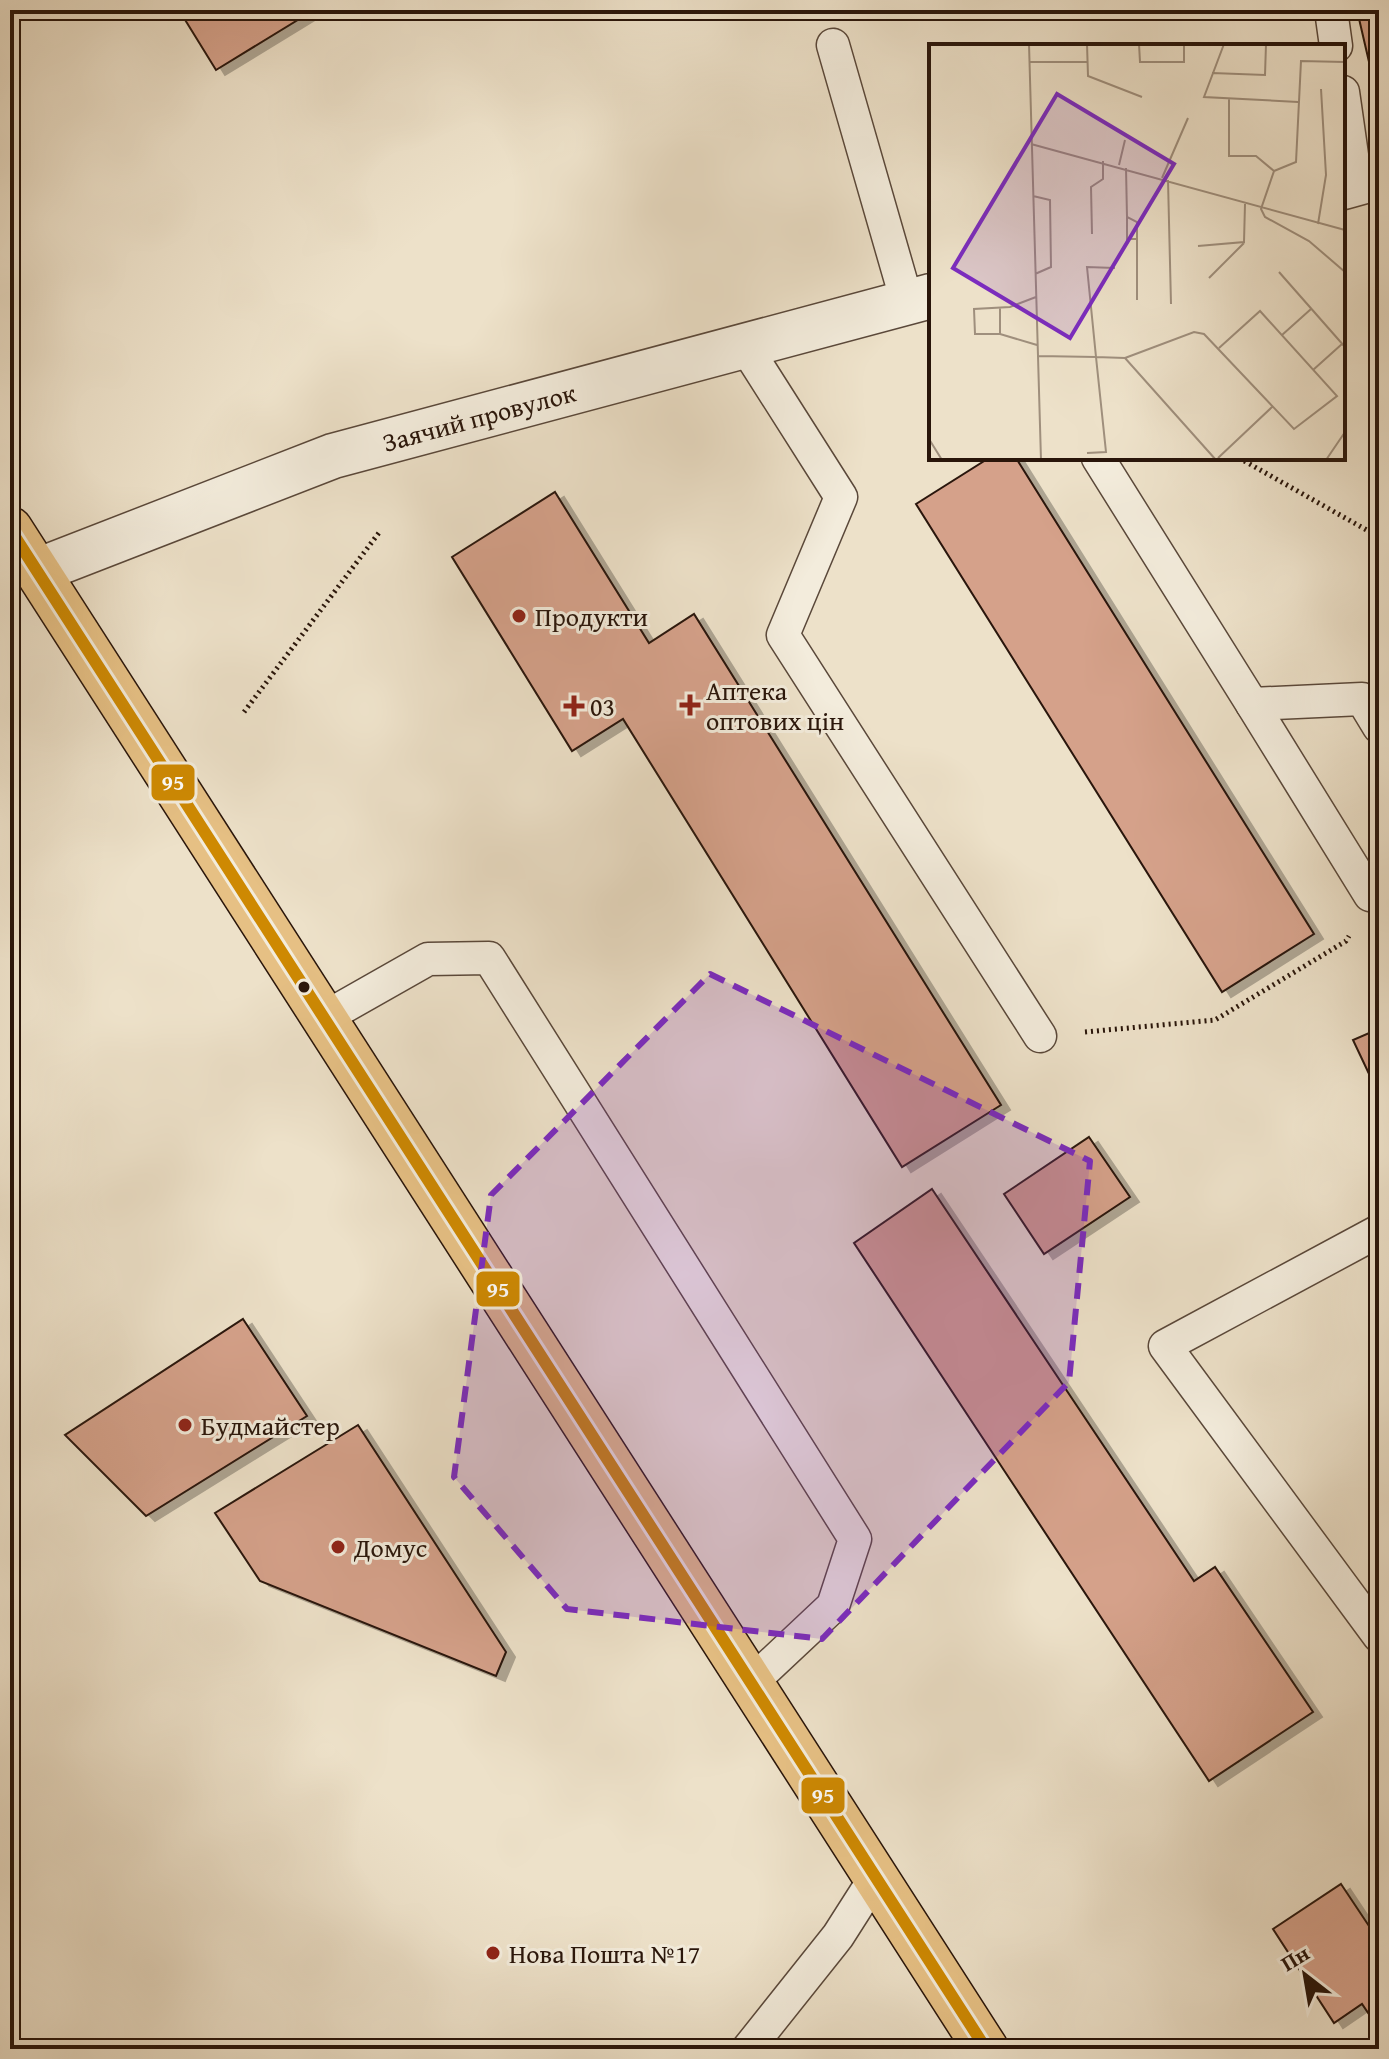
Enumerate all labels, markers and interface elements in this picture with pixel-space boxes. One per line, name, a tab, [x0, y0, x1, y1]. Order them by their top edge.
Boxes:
inset map	[929, 44, 1345, 460]
street label: Заячий провулок	[378, 372, 580, 462]
place label: Продукти	[535, 597, 648, 636]
marker: Продукти	[510, 607, 528, 625]
place label: Аптека оптових цін	[706, 671, 844, 740]
place label: 03	[590, 687, 615, 726]
marker: Аптека оптових цін	[681, 696, 699, 714]
marker: 03	[565, 697, 583, 715]
line badge: 95	[150, 763, 196, 802]
text: 95	[162, 766, 184, 798]
unlabelled marker	[296, 979, 312, 995]
line badge: 95	[475, 1270, 521, 1308]
text: 95	[487, 1273, 509, 1305]
place label: Будмайстер	[201, 1406, 340, 1445]
marker: Будмайстер	[176, 1416, 194, 1434]
place label: Домус	[353, 1528, 427, 1567]
marker: Домус	[329, 1538, 347, 1556]
line badge: 95	[800, 1776, 846, 1815]
text: 95	[812, 1779, 834, 1811]
place label: Нова Пошта №17	[509, 1934, 700, 1973]
north arrow	[1265, 1935, 1345, 2015]
text: Пн	[1274, 1937, 1315, 1979]
marker: Нова Пошта №17	[484, 1944, 502, 1962]

